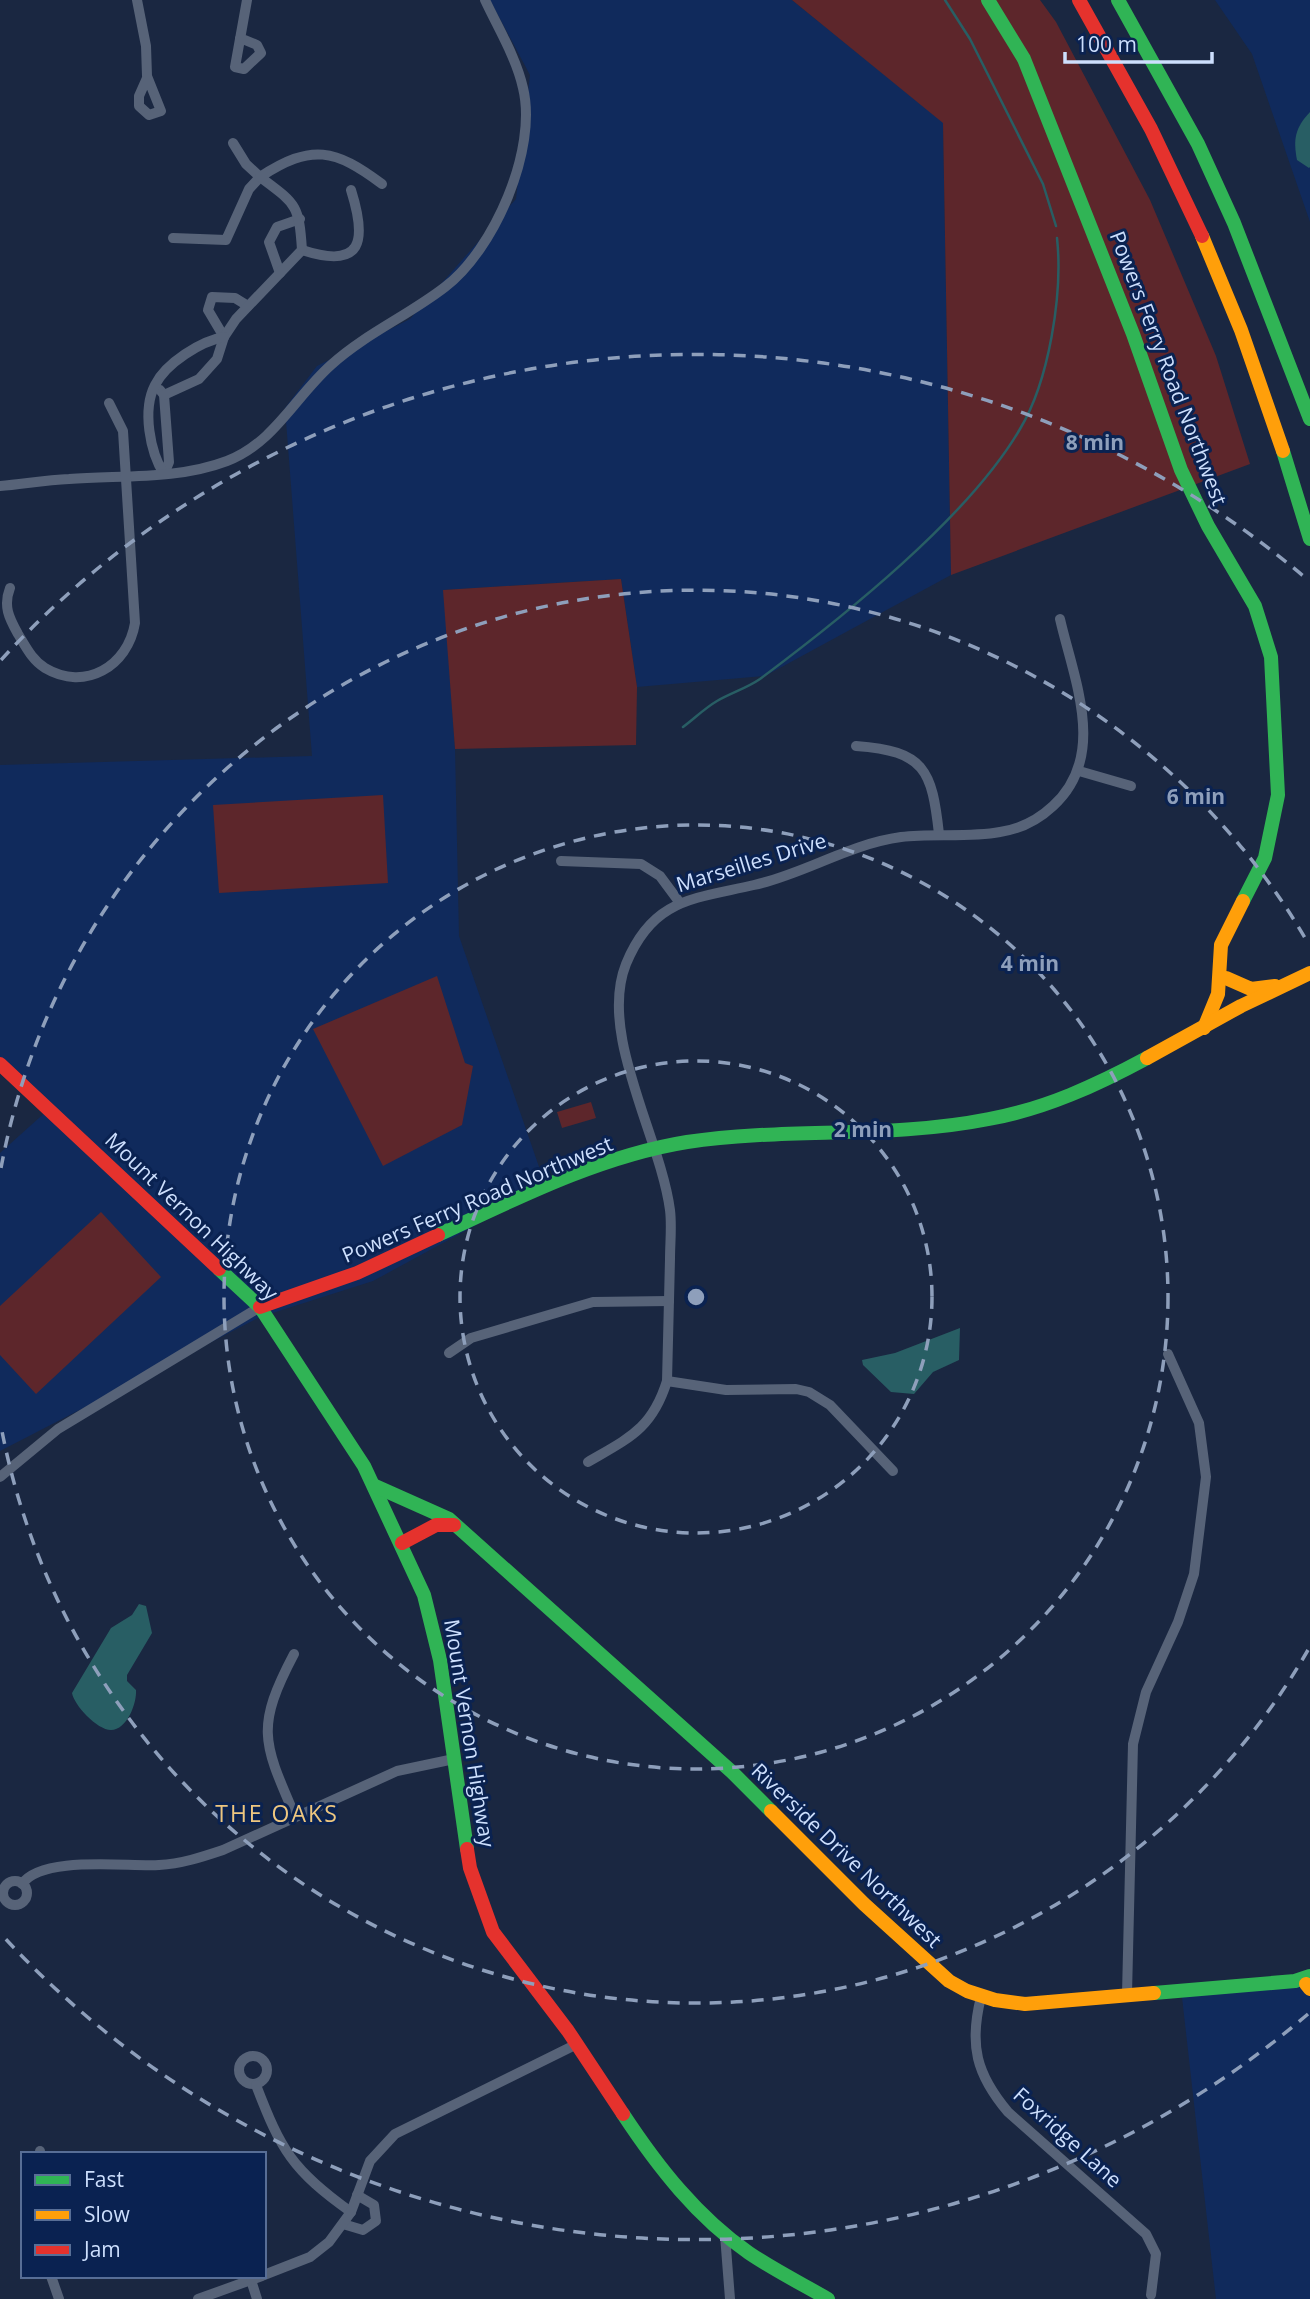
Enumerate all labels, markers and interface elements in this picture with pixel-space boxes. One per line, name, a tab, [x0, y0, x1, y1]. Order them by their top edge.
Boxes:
scale bar	[1065, 21, 1212, 65]
text: 100 m	[1076, 30, 1137, 58]
street label: Powers Ferry Road Northwest	[1104, 227, 1234, 509]
text: 8 min	[1066, 428, 1124, 456]
text: 6 min	[1167, 782, 1225, 810]
street label: Marseilles Drive	[673, 826, 829, 898]
text: 4 min	[1001, 949, 1059, 977]
text: 2 min	[834, 1115, 892, 1143]
street label: Mount Vernon Highway	[99, 1126, 285, 1306]
street label: Powers Ferry Road Northwest	[337, 1129, 617, 1269]
centre of rings	[684, 1285, 708, 1309]
street label: Mount Vernon Highway	[438, 1617, 502, 1849]
street label: Riverside Drive Northwest	[746, 1757, 948, 1953]
district label: THE OAKS	[215, 1797, 339, 1829]
street label: Foxridge Lane	[1008, 2081, 1128, 2193]
legend	[21, 2152, 266, 2278]
text: Fast	[84, 2165, 124, 2193]
text: Slow	[84, 2200, 130, 2228]
text: Jam	[82, 2235, 121, 2263]

